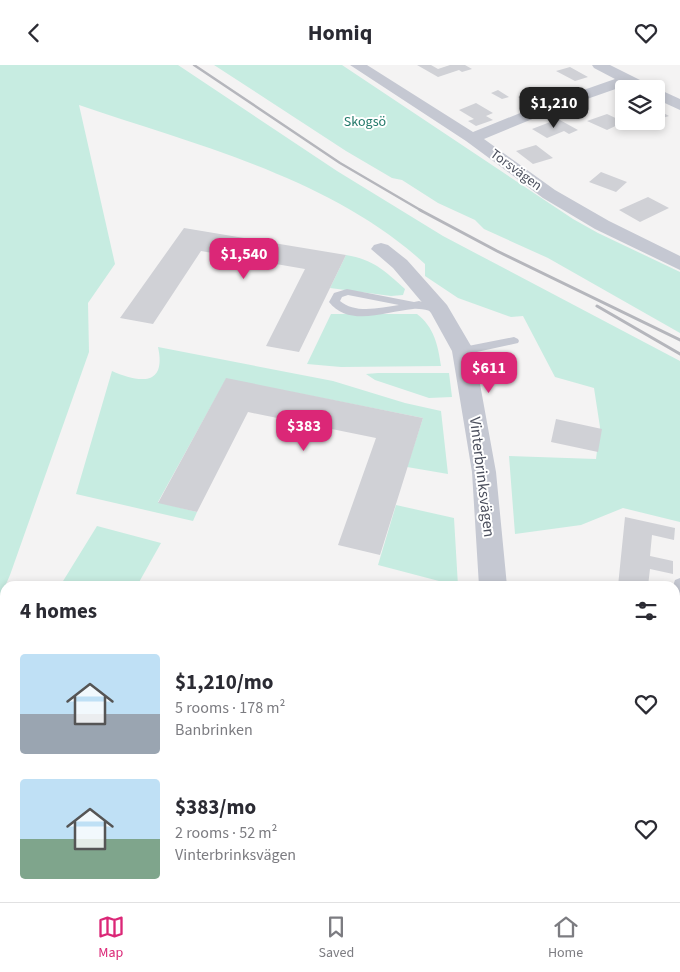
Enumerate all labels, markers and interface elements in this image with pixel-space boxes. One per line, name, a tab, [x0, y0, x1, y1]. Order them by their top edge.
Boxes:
text: Homiq	[308, 17, 372, 49]
icon: back	[20, 19, 48, 47]
icon: heart	[632, 19, 660, 47]
map controls	[615, 80, 665, 130]
button: layers	[615, 80, 665, 130]
pin: $1,210	[513, 87, 595, 129]
text: $1,210	[530, 92, 578, 114]
park label: Skogsö	[344, 112, 386, 132]
street label: Torsvägen	[486, 144, 546, 196]
pin: $1,540	[203, 237, 285, 280]
text: $1,540	[220, 243, 268, 265]
pin: $611	[459, 351, 519, 394]
text: $611	[472, 357, 506, 379]
pin: $383	[274, 409, 334, 452]
text: $383	[287, 415, 321, 437]
street label: Vinterbrinksvägen	[464, 416, 500, 538]
text: 4 homes	[20, 596, 97, 626]
icon: filters	[632, 597, 660, 625]
text: $1,210/mo	[175, 667, 274, 697]
icon: home	[60, 674, 120, 734]
icon: heart	[632, 690, 660, 718]
text: 5 rooms · 178 m²	[175, 697, 285, 719]
text: Banbrinken	[175, 719, 253, 741]
text: $383/mo	[175, 792, 256, 822]
icon: home	[60, 799, 120, 859]
icon: heart	[632, 815, 660, 843]
text: 2 rooms · 52 m²	[175, 822, 277, 844]
text: Vinterbrinksvägen	[175, 844, 296, 866]
tab: Map	[97, 913, 125, 963]
tab: Saved	[318, 913, 354, 963]
tab: Home	[548, 913, 583, 963]

